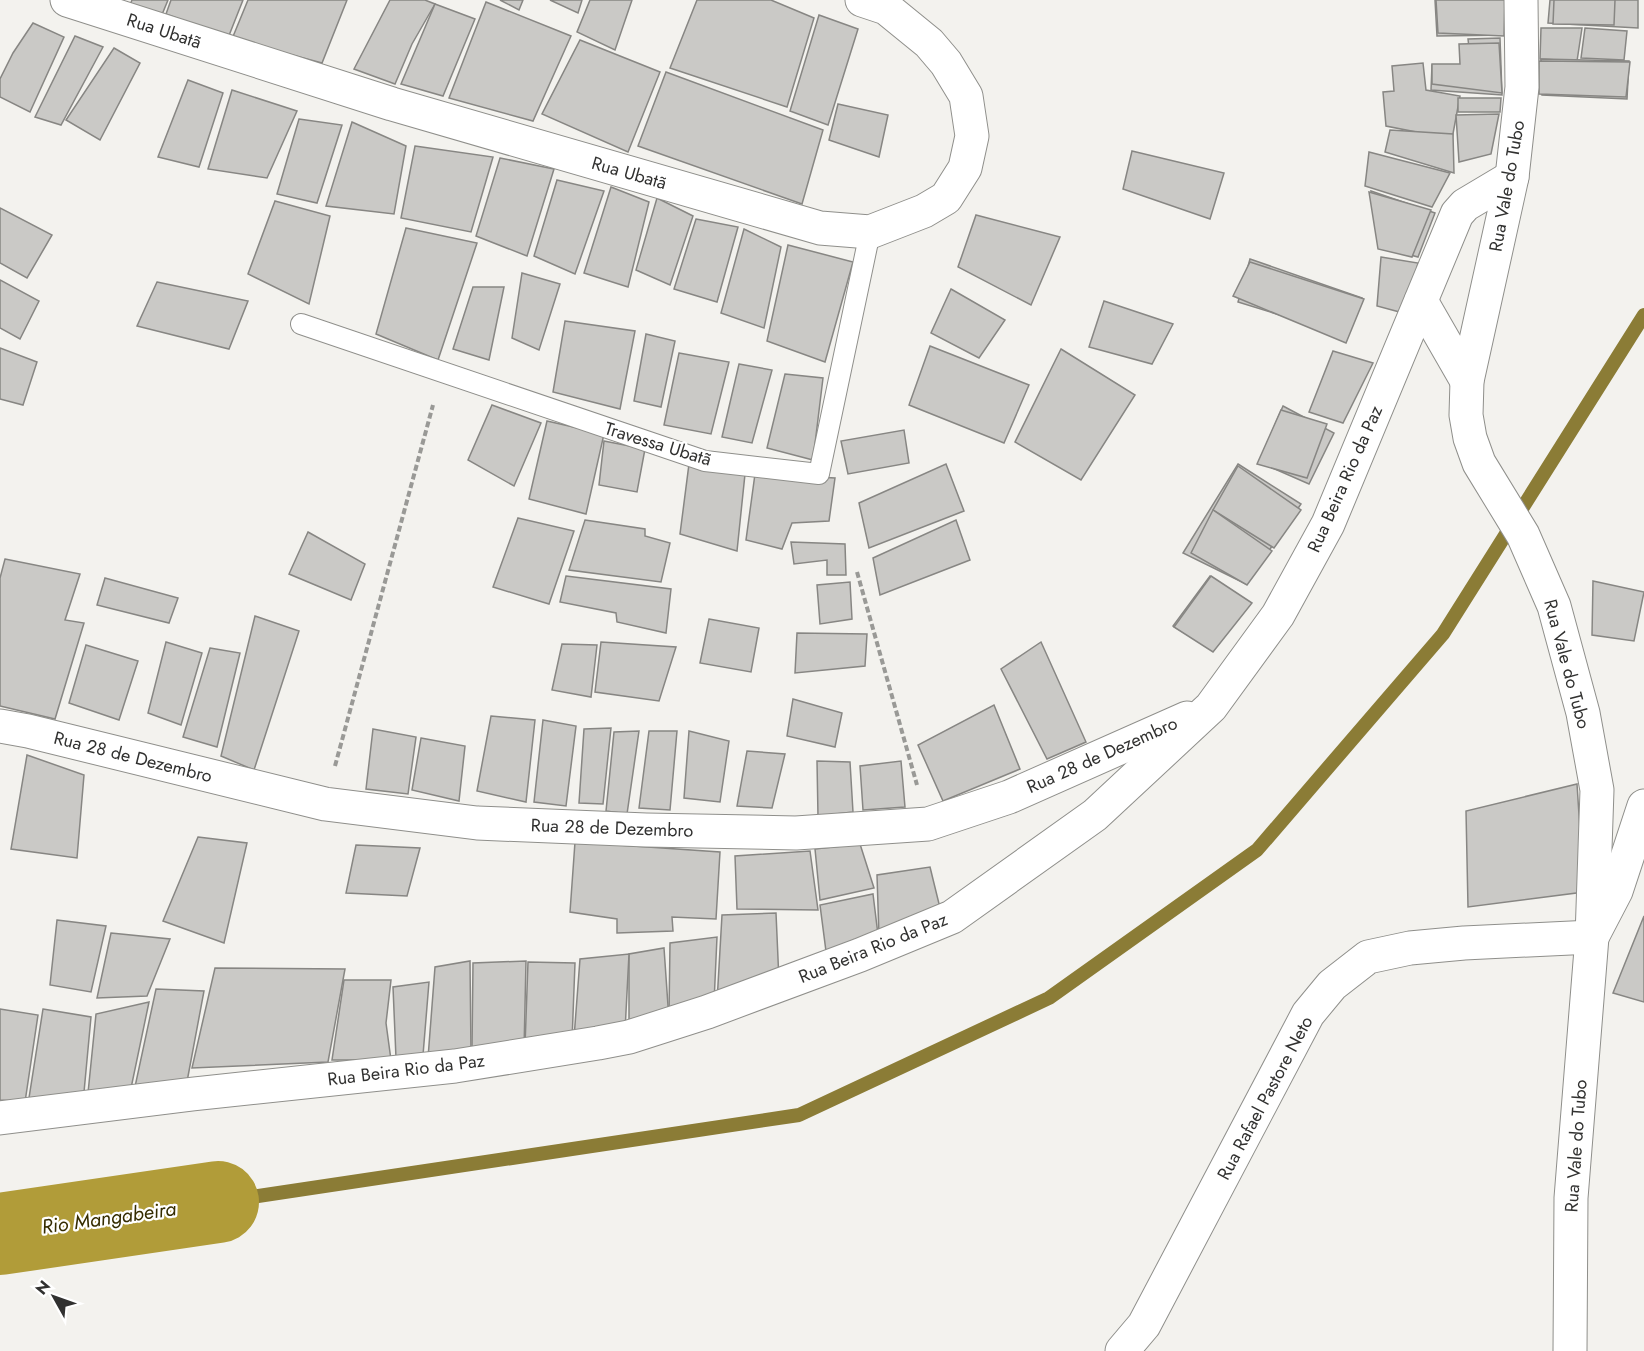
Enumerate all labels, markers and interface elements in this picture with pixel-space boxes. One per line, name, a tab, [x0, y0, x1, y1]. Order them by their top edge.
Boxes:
street label: Rua Ubatã	[123, 7, 205, 55]
street label: Rua Vale do Tubo	[1483, 118, 1531, 254]
street label: Rua Ubatã	[588, 150, 670, 196]
street label: Rua Beira Rio da Paz	[1301, 401, 1389, 557]
street label: Travessa Ubatã	[601, 415, 715, 473]
street label: Rua Vale do Tubo	[1537, 596, 1597, 732]
street label: Rua 28 de Dezembro	[1022, 710, 1182, 800]
street label: Rua 28 de Dezembro	[51, 725, 215, 789]
street label: Rua 28 de Dezembro	[530, 812, 694, 844]
street label: Rua Beira Rio da Paz	[795, 906, 952, 990]
street label: Rua Rafael Pastore Neto	[1211, 1011, 1319, 1185]
street label: Rua Beira Rio da Paz	[326, 1047, 487, 1093]
street label: Rua Vale do Tubo	[1558, 1079, 1594, 1213]
water label: Rio Mangabeira	[40, 1194, 178, 1242]
north arrow	[24, 1267, 84, 1327]
text: N	[30, 1275, 56, 1300]

